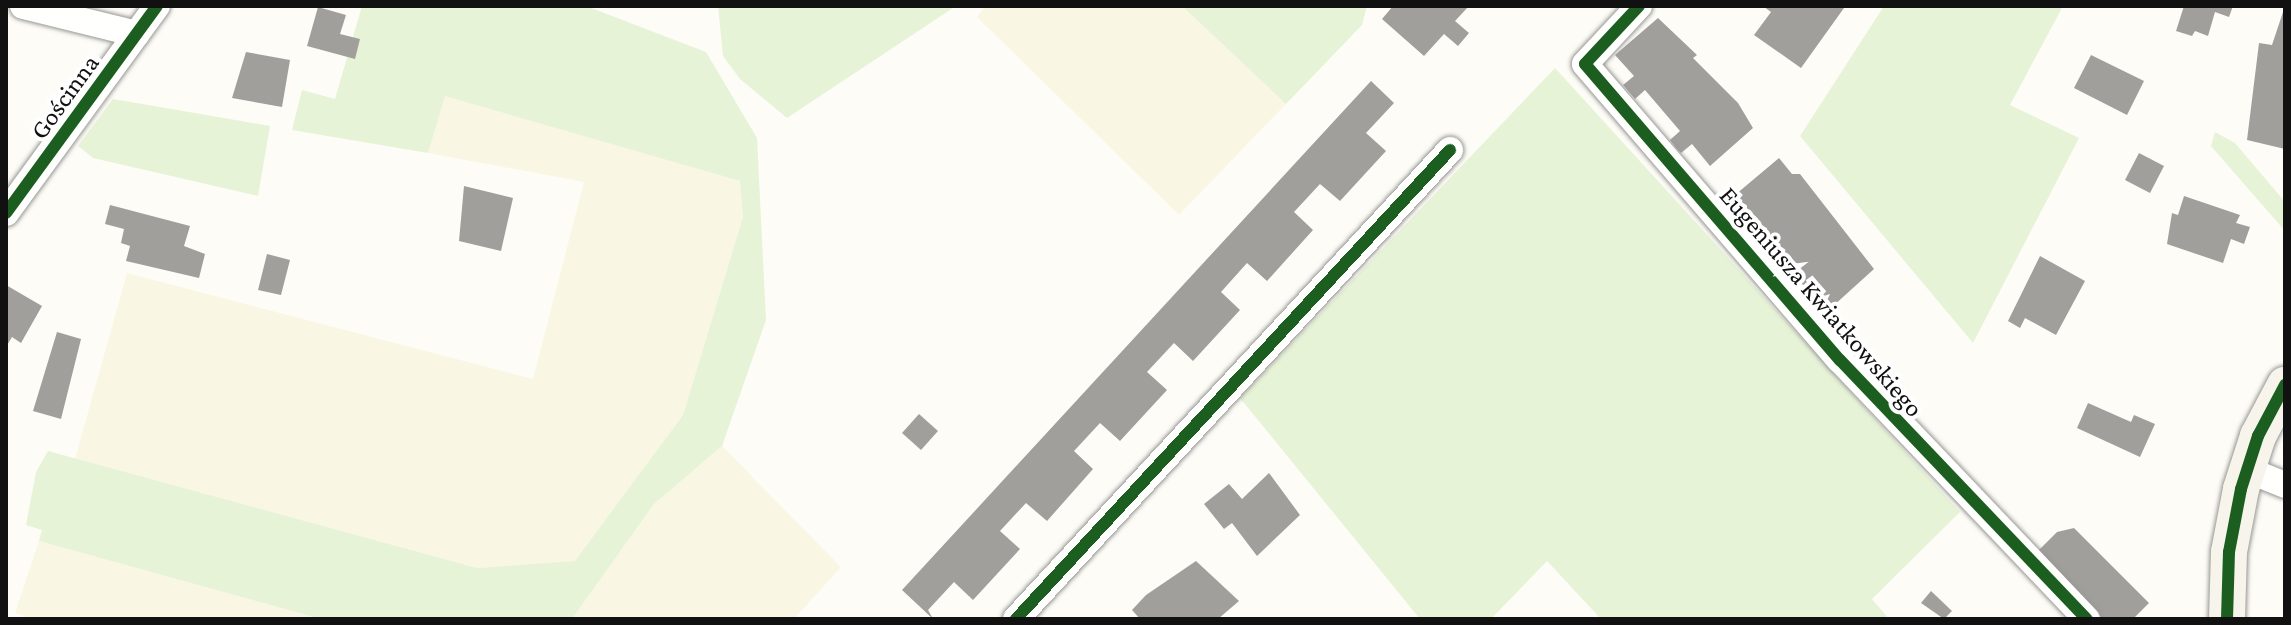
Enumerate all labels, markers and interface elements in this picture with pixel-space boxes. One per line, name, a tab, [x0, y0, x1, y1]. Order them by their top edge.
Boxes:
street label: Gościnna	[24, 49, 106, 145]
street label: Eugeniusza Kwiatkowskiego	[1712, 180, 1930, 424]

